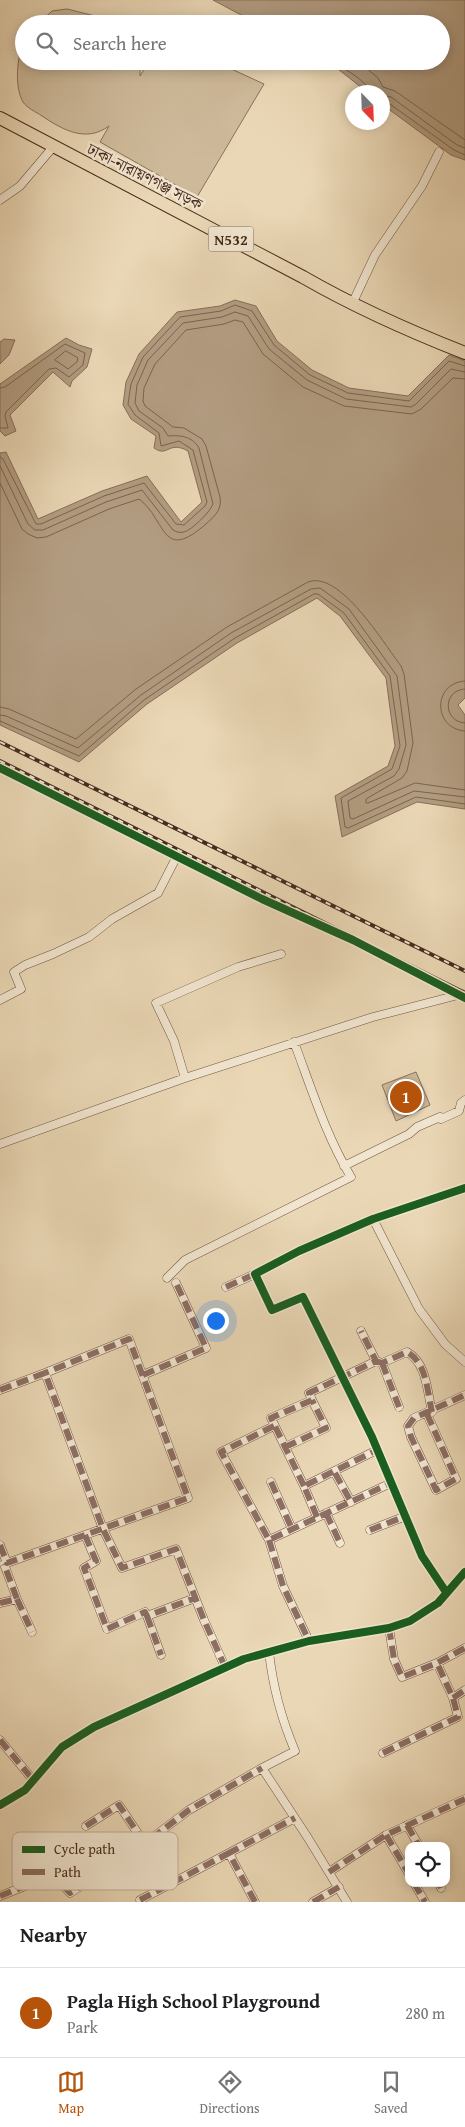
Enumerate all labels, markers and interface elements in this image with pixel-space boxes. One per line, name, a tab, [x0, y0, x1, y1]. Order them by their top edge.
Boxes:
search box	[15, 15, 450, 70]
icon: search	[33, 29, 61, 57]
text: Search here	[73, 29, 167, 57]
north arrow	[345, 85, 390, 130]
street label: ঢাকা-নারায়ণগঞ্জ সড়ক	[82, 136, 208, 216]
road number: N532	[208, 226, 254, 252]
pin: 1	[390, 1078, 422, 1116]
your location	[203, 1308, 229, 1334]
legend	[12, 1832, 178, 1890]
text: Cycle path	[54, 1839, 115, 1859]
map controls	[405, 1842, 450, 1887]
button: locate	[405, 1842, 450, 1887]
text: Path	[54, 1862, 81, 1882]
text: Nearby	[20, 1919, 87, 1950]
text: Pagla High School Playground	[67, 1987, 320, 2015]
text: 1	[32, 2001, 40, 2025]
text: 280 m	[405, 2001, 445, 2025]
text: Park	[67, 2015, 98, 2039]
tab: Map	[57, 2068, 85, 2118]
tab: Directions	[199, 2068, 260, 2118]
tab: Saved	[374, 2068, 408, 2118]

